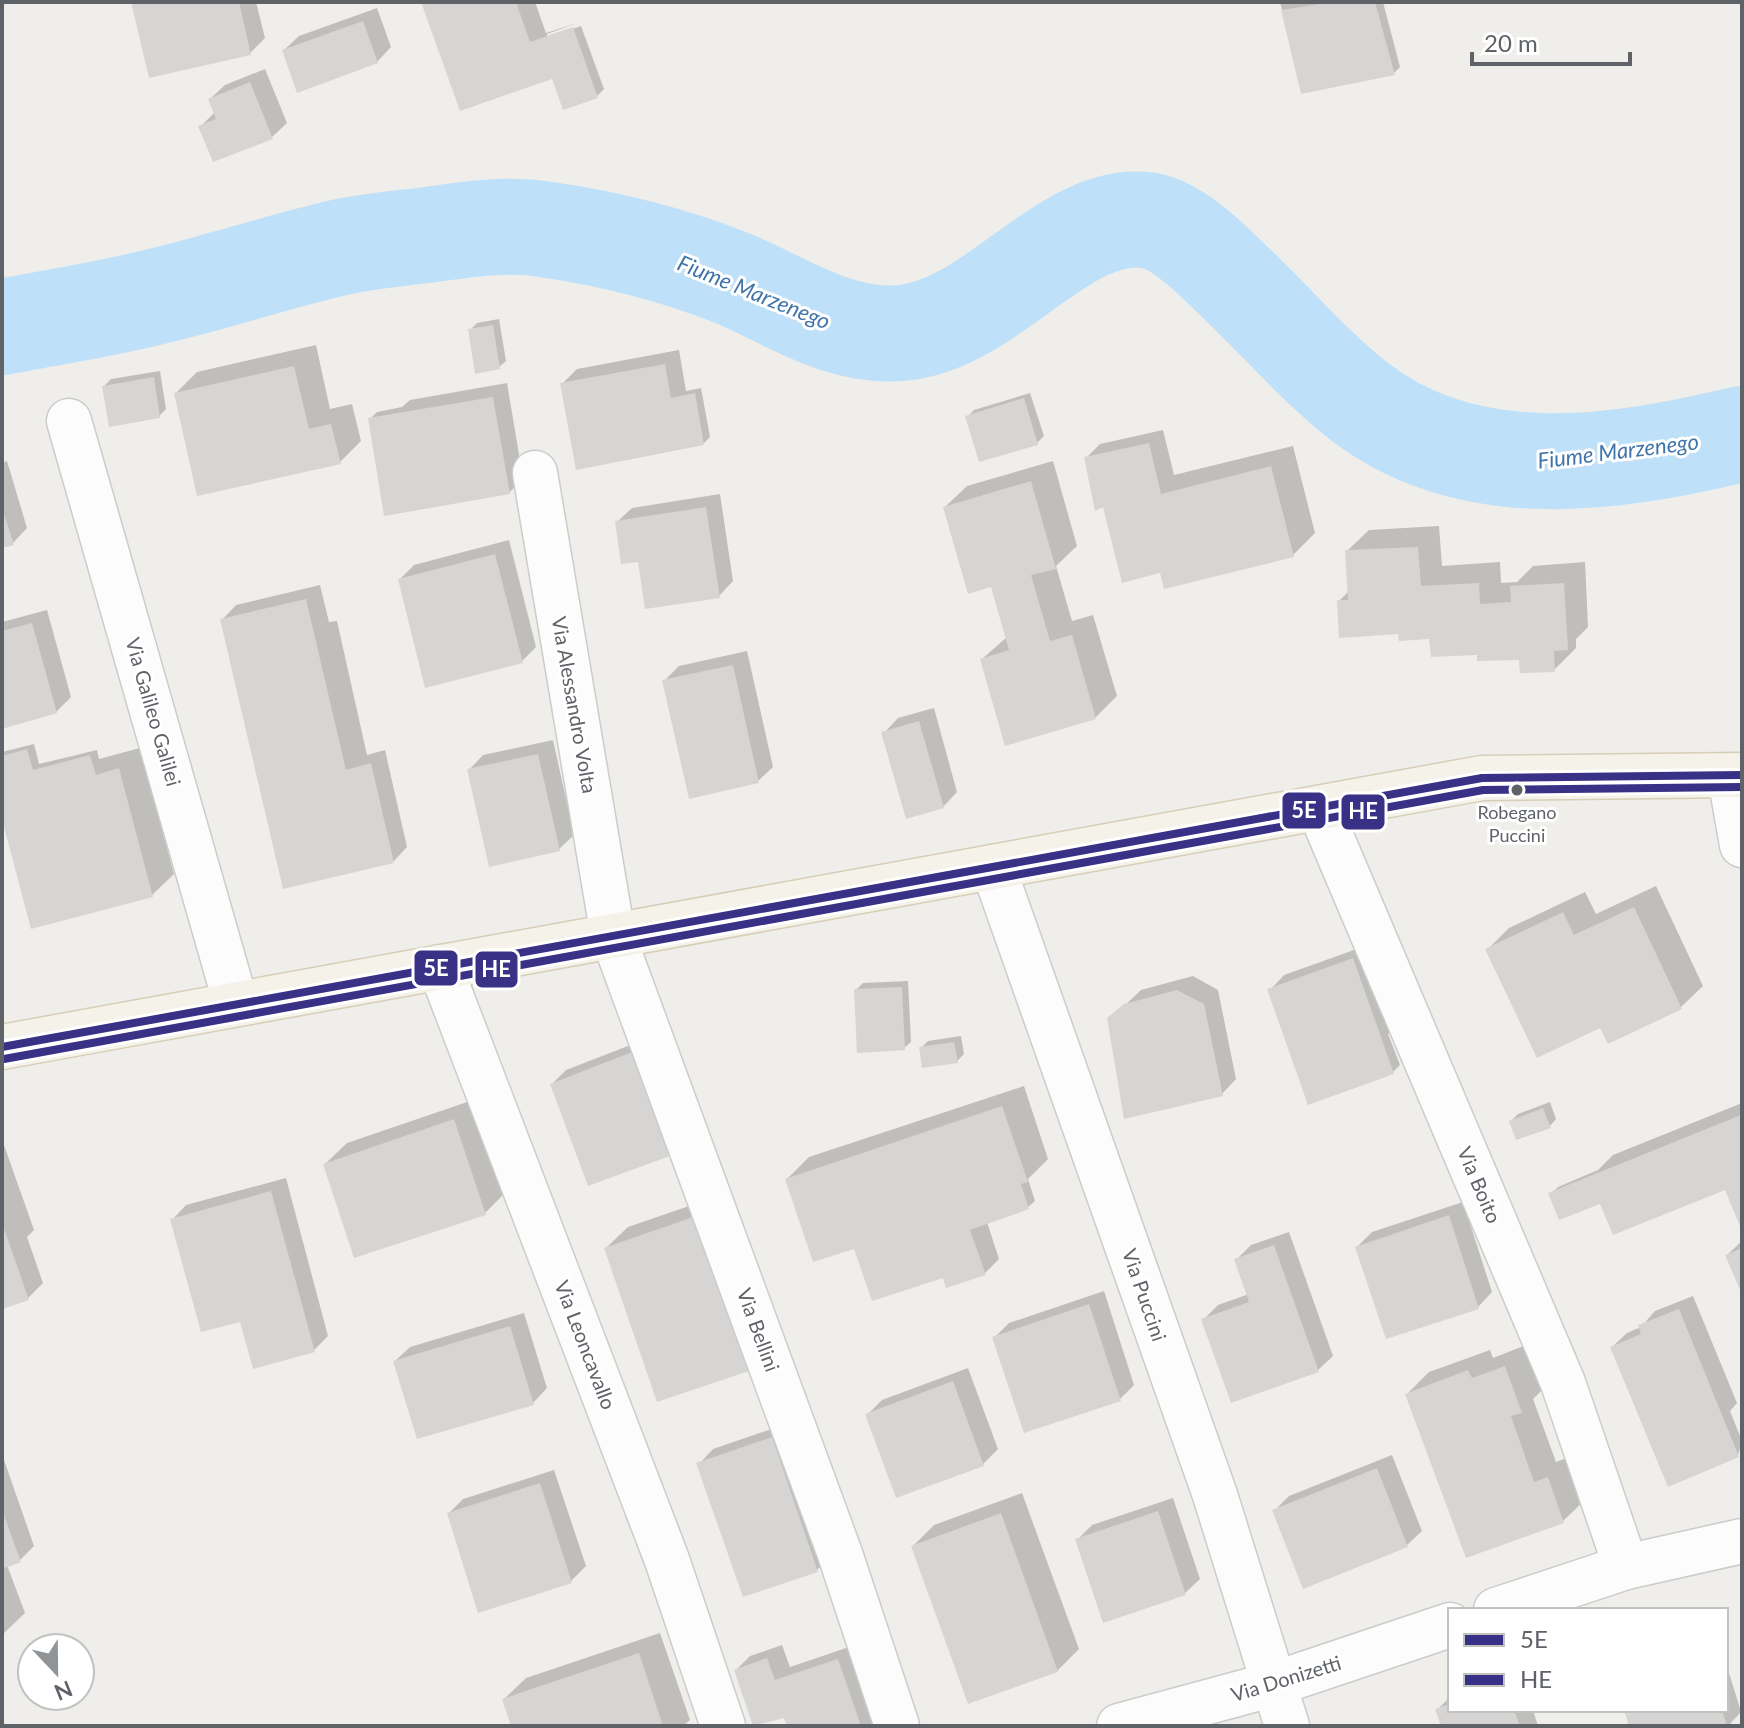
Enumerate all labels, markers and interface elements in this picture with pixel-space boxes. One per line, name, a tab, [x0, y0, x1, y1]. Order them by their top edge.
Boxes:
scale bar	[1472, 16, 1630, 66]
text: 20 m	[1484, 28, 1538, 57]
water label: Fiume Marzenego	[674, 249, 834, 334]
water label: Fiume Marzenego	[1536, 427, 1700, 474]
street label: Via Alessandro Volta	[548, 615, 602, 795]
street label: Via Galileo Galilei	[121, 635, 187, 789]
marker: Robegano Puccini	[1509, 782, 1525, 798]
line badge: 5E	[1281, 791, 1327, 830]
line badge: HE	[1340, 793, 1386, 831]
text: 5E	[1291, 796, 1317, 823]
text: HE	[1348, 797, 1378, 824]
place label: Robegano Puccini	[1477, 801, 1557, 846]
line badge: 5E	[413, 949, 459, 987]
line badge: HE	[474, 950, 519, 989]
text: 5E	[423, 954, 449, 981]
text: HE	[481, 955, 511, 982]
street label: Via Boito	[1453, 1143, 1507, 1226]
street label: Via Puccini	[1118, 1245, 1172, 1344]
street label: Via Leoncavallo	[550, 1277, 622, 1412]
street label: Via Bellini	[733, 1285, 785, 1375]
legend	[1448, 1608, 1728, 1712]
text: 5E	[1520, 1624, 1548, 1653]
north arrow	[16, 1632, 96, 1712]
street label: Via Donizetti	[1228, 1650, 1344, 1706]
text: HE	[1520, 1664, 1552, 1693]
text: N	[51, 1675, 77, 1707]

